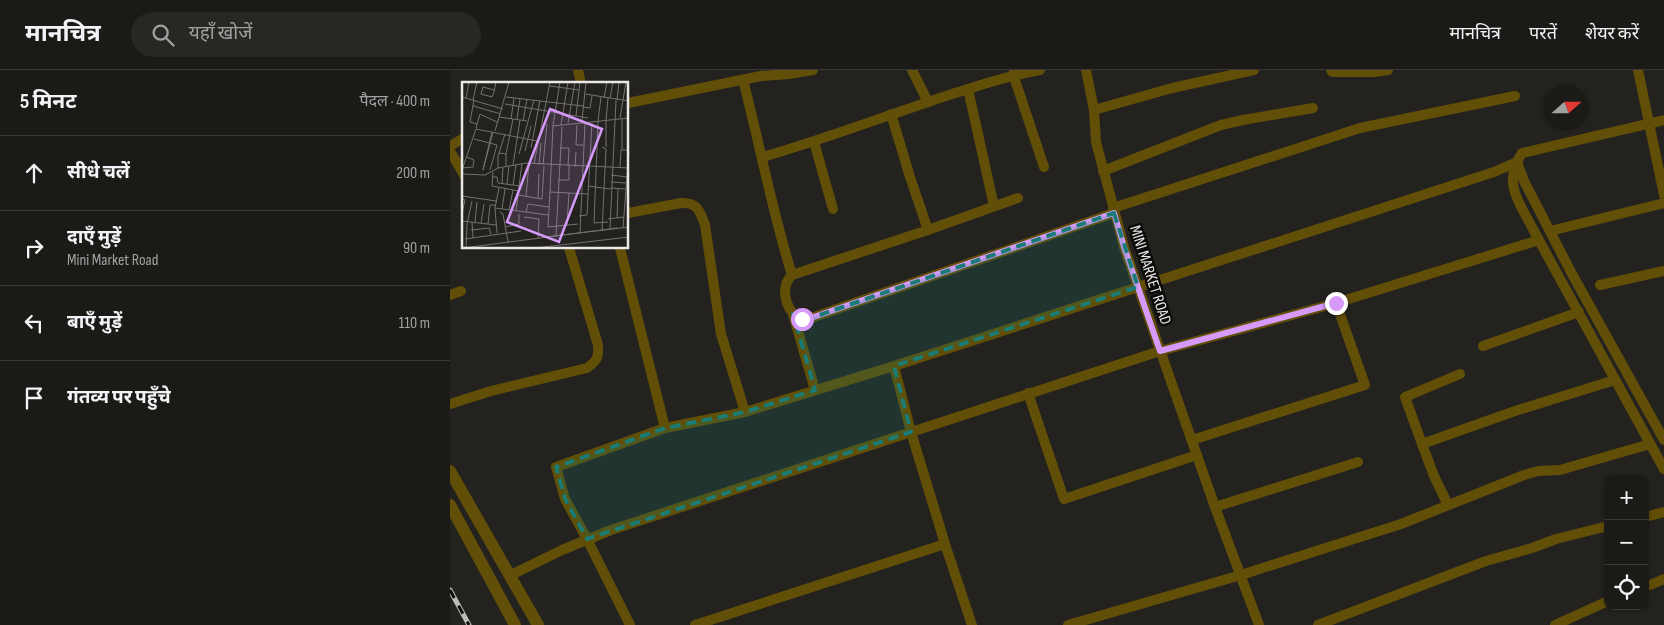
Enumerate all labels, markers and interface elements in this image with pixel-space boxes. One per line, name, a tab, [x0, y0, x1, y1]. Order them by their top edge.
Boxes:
search box	[131, 12, 481, 57]
text: मानचित्र	[25, 19, 101, 48]
icon: search	[149, 21, 177, 49]
text: यहाँ खोजें	[189, 22, 252, 45]
text: मानचित्र	[1450, 23, 1501, 44]
text: परतें	[1529, 23, 1557, 44]
text: शेयर करें	[1585, 23, 1639, 44]
inset map	[462, 82, 629, 249]
north arrow	[1544, 85, 1589, 130]
text: 5 मिनट	[20, 89, 77, 114]
text: पैदल · 400 m	[360, 92, 430, 111]
icon: ahead	[20, 159, 48, 187]
text: सीधे चलें	[67, 161, 130, 184]
text: 200 m	[396, 164, 430, 183]
street label: MINI MARKET ROAD	[1125, 223, 1175, 327]
text: दाएँ मुड़ें	[67, 226, 121, 249]
icon: right	[20, 234, 48, 262]
text: 90 m	[403, 239, 430, 258]
text: Mini Market Road	[67, 251, 158, 270]
route end	[1325, 292, 1348, 315]
route start	[791, 308, 814, 331]
icon: left	[20, 309, 48, 337]
text: बाएँ मुड़ें	[67, 311, 122, 334]
text: 110 m	[399, 314, 430, 333]
icon: arrive	[20, 384, 48, 412]
text: गंतव्य पर पहुँचे	[67, 386, 171, 409]
map controls	[1604, 475, 1649, 610]
button: +	[1604, 475, 1649, 520]
button: −	[1604, 520, 1649, 565]
button: locate	[1604, 565, 1649, 610]

